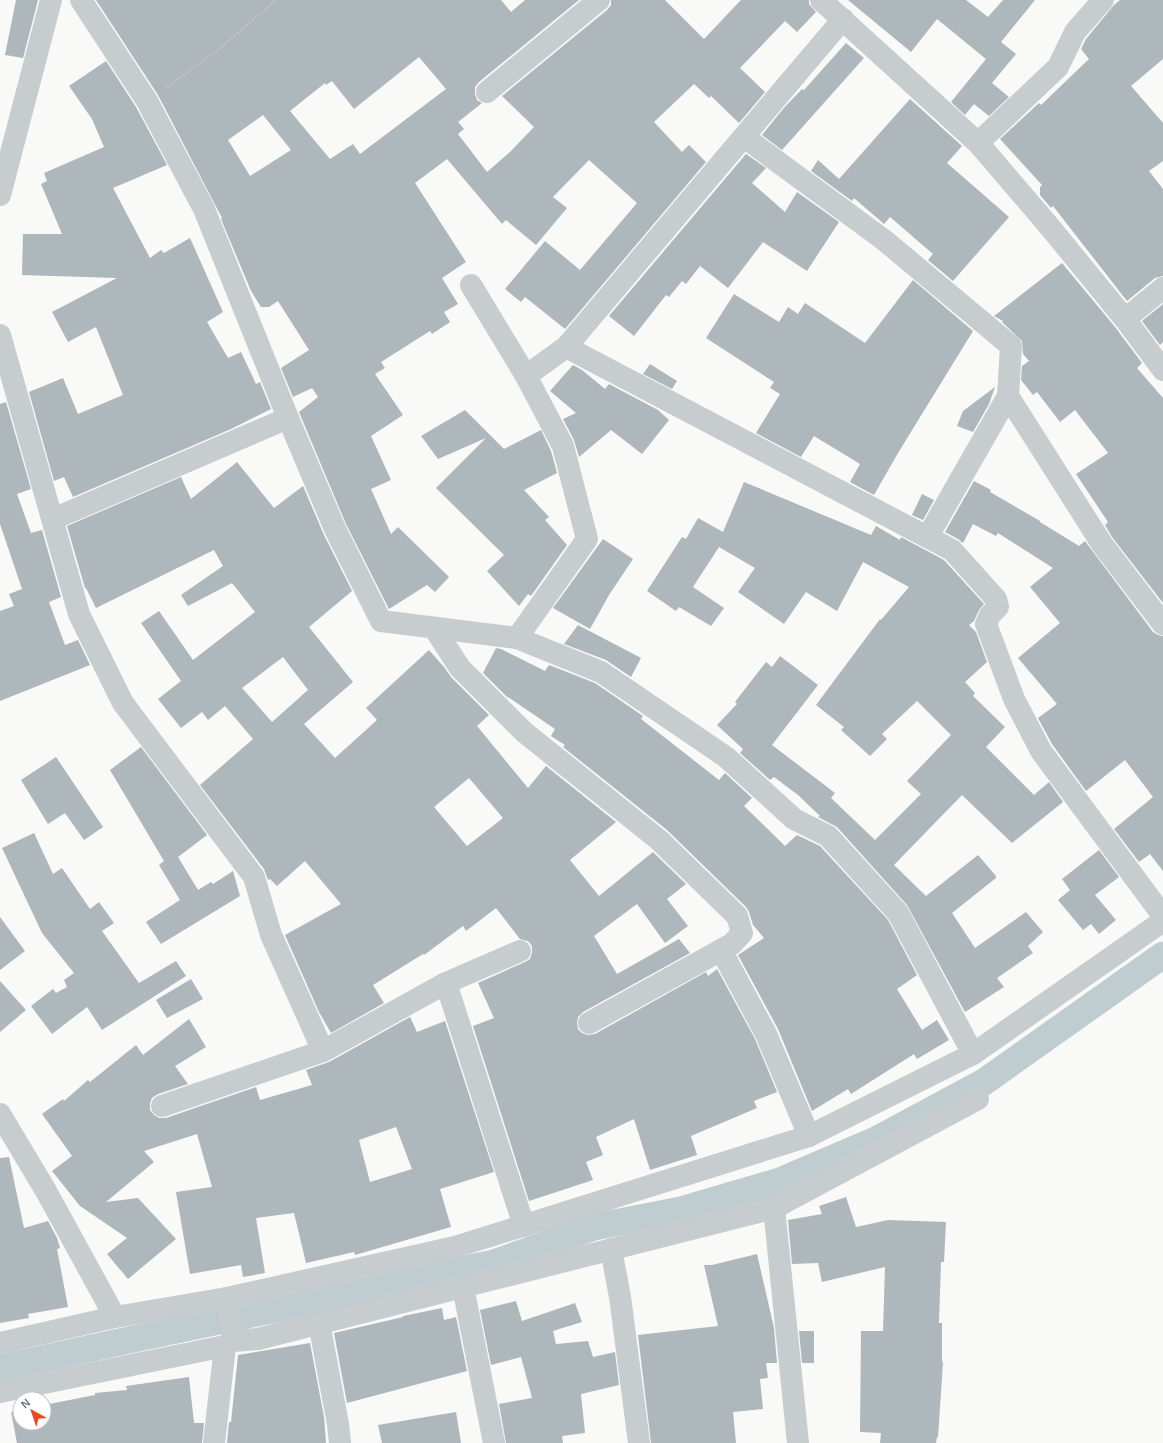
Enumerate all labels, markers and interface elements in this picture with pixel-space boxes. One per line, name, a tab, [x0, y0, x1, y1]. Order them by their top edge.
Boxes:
north arrow	[12, 1391, 52, 1431]
text: N	[19, 1396, 33, 1410]

